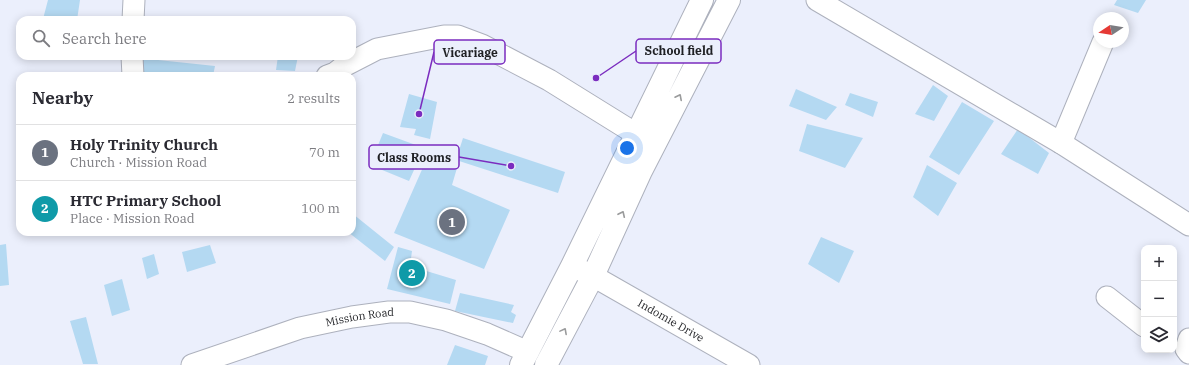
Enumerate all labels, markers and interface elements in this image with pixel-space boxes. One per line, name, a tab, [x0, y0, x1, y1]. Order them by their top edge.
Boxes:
north arrow	[1093, 12, 1129, 48]
search box	[16, 16, 356, 60]
icon: search	[30, 27, 52, 49]
text: Search here	[62, 29, 147, 48]
callout: School field	[636, 39, 721, 63]
callout: Vicariage	[434, 40, 505, 64]
text: School field	[645, 43, 714, 58]
text: Vicariage	[442, 45, 498, 60]
text: Nearby	[32, 87, 93, 109]
text: 2 results	[287, 90, 340, 107]
one-way arrow	[674, 94, 682, 102]
text: Holy Trinity Church	[70, 135, 218, 154]
your location	[617, 138, 637, 158]
text: 1	[41, 144, 49, 161]
text: 70 m	[309, 144, 340, 161]
callout: Class Rooms	[369, 145, 459, 169]
text: Class Rooms	[377, 150, 451, 165]
text: Church · Mission Road	[70, 154, 207, 171]
text: HTC Primary School	[70, 191, 221, 210]
text: 2	[41, 200, 49, 217]
text: 100 m	[301, 200, 340, 217]
pin: 1	[439, 207, 465, 237]
text: Place · Mission Road	[70, 210, 195, 227]
one-way arrow	[617, 211, 625, 218]
map controls	[1141, 245, 1177, 353]
button: +	[1141, 245, 1177, 281]
pin: 2	[399, 258, 425, 288]
button: −	[1141, 281, 1177, 317]
street label: Indomie Drive	[635, 296, 707, 345]
street label: Mission Road	[324, 305, 394, 329]
button: layers	[1141, 317, 1177, 353]
one-way arrow	[559, 327, 567, 335]

